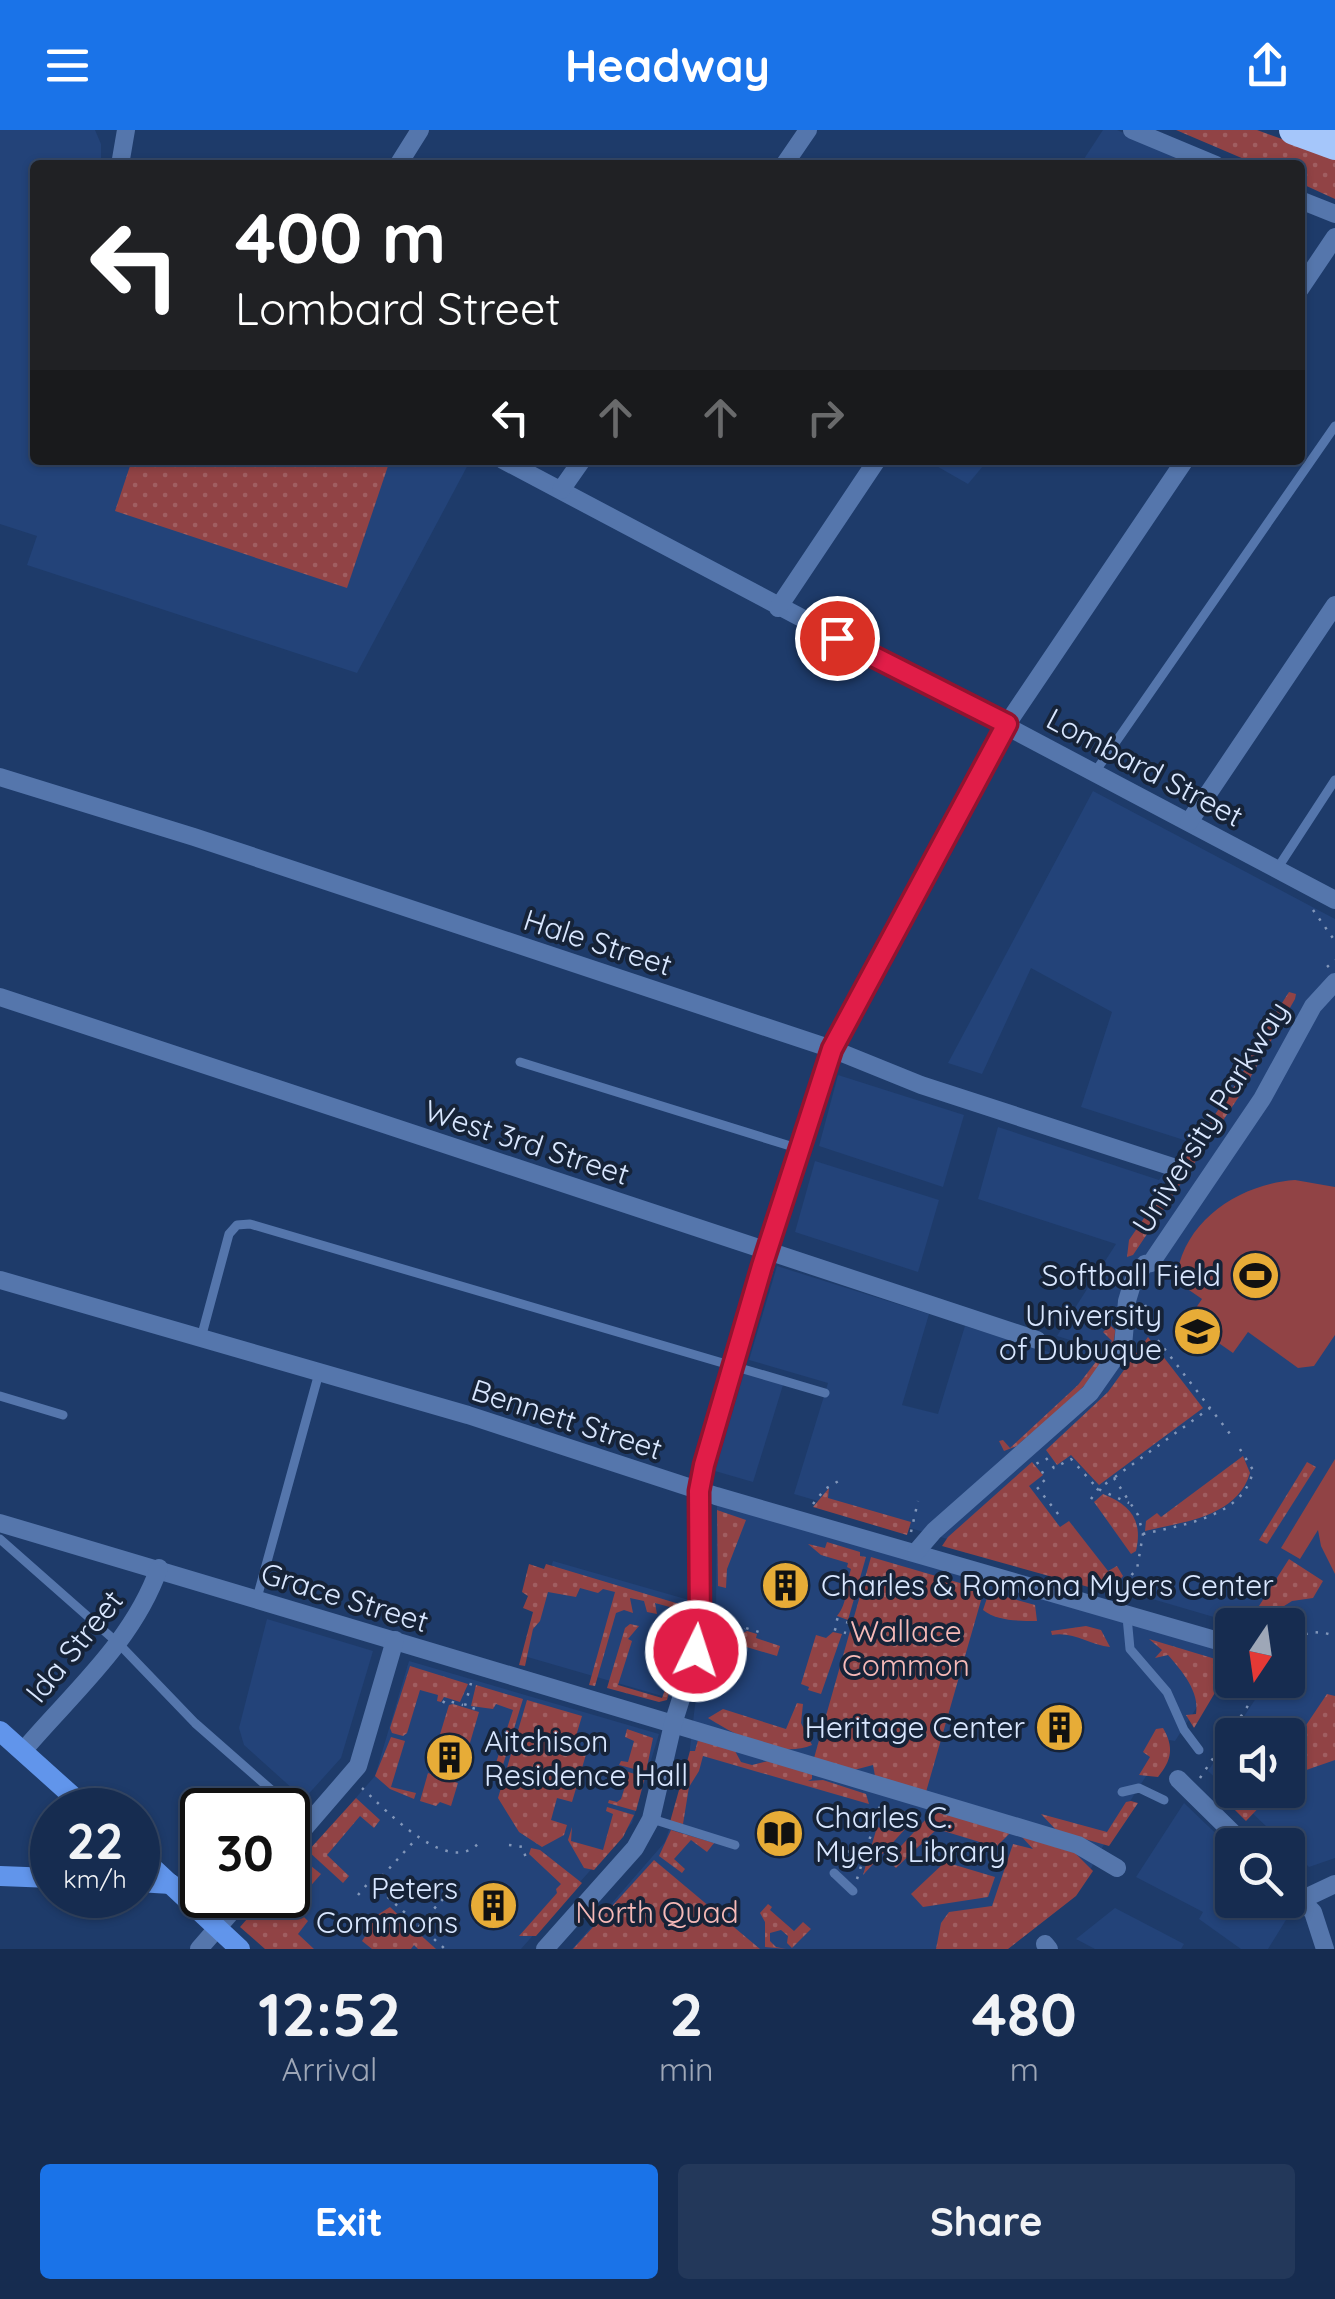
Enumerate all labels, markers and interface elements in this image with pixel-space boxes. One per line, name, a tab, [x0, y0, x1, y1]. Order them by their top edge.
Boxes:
text: Headway	[565, 37, 770, 93]
icon: menu	[40, 38, 95, 93]
icon: share	[1240, 38, 1295, 93]
text: 400 m	[235, 193, 446, 281]
icon: left	[70, 200, 200, 330]
text: Lombard Street	[235, 280, 561, 336]
icon: left	[483, 390, 538, 445]
icon: ahead	[588, 390, 643, 445]
icon: ahead	[693, 390, 748, 445]
icon: right	[798, 390, 853, 445]
pin	[795, 596, 880, 681]
icon: arrive	[810, 611, 865, 666]
street label: Lombard Street	[1040, 699, 1250, 835]
street label: Hale Street	[519, 900, 677, 984]
street label: University Parkway	[1123, 994, 1297, 1240]
street label: West 3rd Street	[420, 1091, 634, 1193]
sports icon: Softball Field	[1230, 1249, 1282, 1301]
place label: Softball Field	[1041, 1256, 1221, 1294]
place label: University of Dubuque	[999, 1296, 1162, 1368]
school or university icon: University of Dubuque	[1171, 1306, 1223, 1358]
street label: Bennett Street	[467, 1370, 667, 1468]
street label: Grace Street	[257, 1554, 433, 1640]
building icon: Charles & Romona Myers Center	[760, 1559, 812, 1611]
place label: Charles & Romona Myers Center	[821, 1566, 1274, 1604]
street label: Ida Street	[17, 1582, 131, 1710]
position arrow	[644, 1599, 748, 1703]
north arrow	[1215, 1608, 1305, 1698]
map controls	[1215, 1608, 1305, 1918]
park label: Wallace Common	[842, 1612, 970, 1684]
building icon: Heritage Center	[1034, 1701, 1086, 1753]
place label: Heritage Center	[804, 1708, 1025, 1746]
button: sound	[1215, 1718, 1305, 1808]
place label: Aitchison Residence Hall	[484, 1722, 688, 1794]
building icon: Aitchison Residence Hall	[423, 1732, 475, 1784]
speed limit sign: 30	[180, 1788, 310, 1918]
place label: Charles C. Myers Library	[815, 1798, 1006, 1870]
library icon: Charles C. Myers Library	[754, 1808, 806, 1860]
text: 22	[67, 1809, 123, 1872]
button: search	[1215, 1828, 1305, 1918]
text: km/h	[63, 1863, 127, 1894]
place label: Peters Commons	[316, 1869, 458, 1941]
building icon: Peters Commons	[467, 1879, 519, 1931]
park label: North Quad	[575, 1893, 739, 1931]
text: 12:52	[258, 1976, 401, 2051]
text: 2	[669, 1976, 703, 2051]
text: 480	[972, 1976, 1077, 2051]
text: Arrival	[282, 2049, 377, 2089]
text: min	[659, 2049, 714, 2089]
text: m	[1010, 2049, 1039, 2089]
button: Exit	[40, 2164, 658, 2279]
button: Share	[678, 2164, 1295, 2279]

